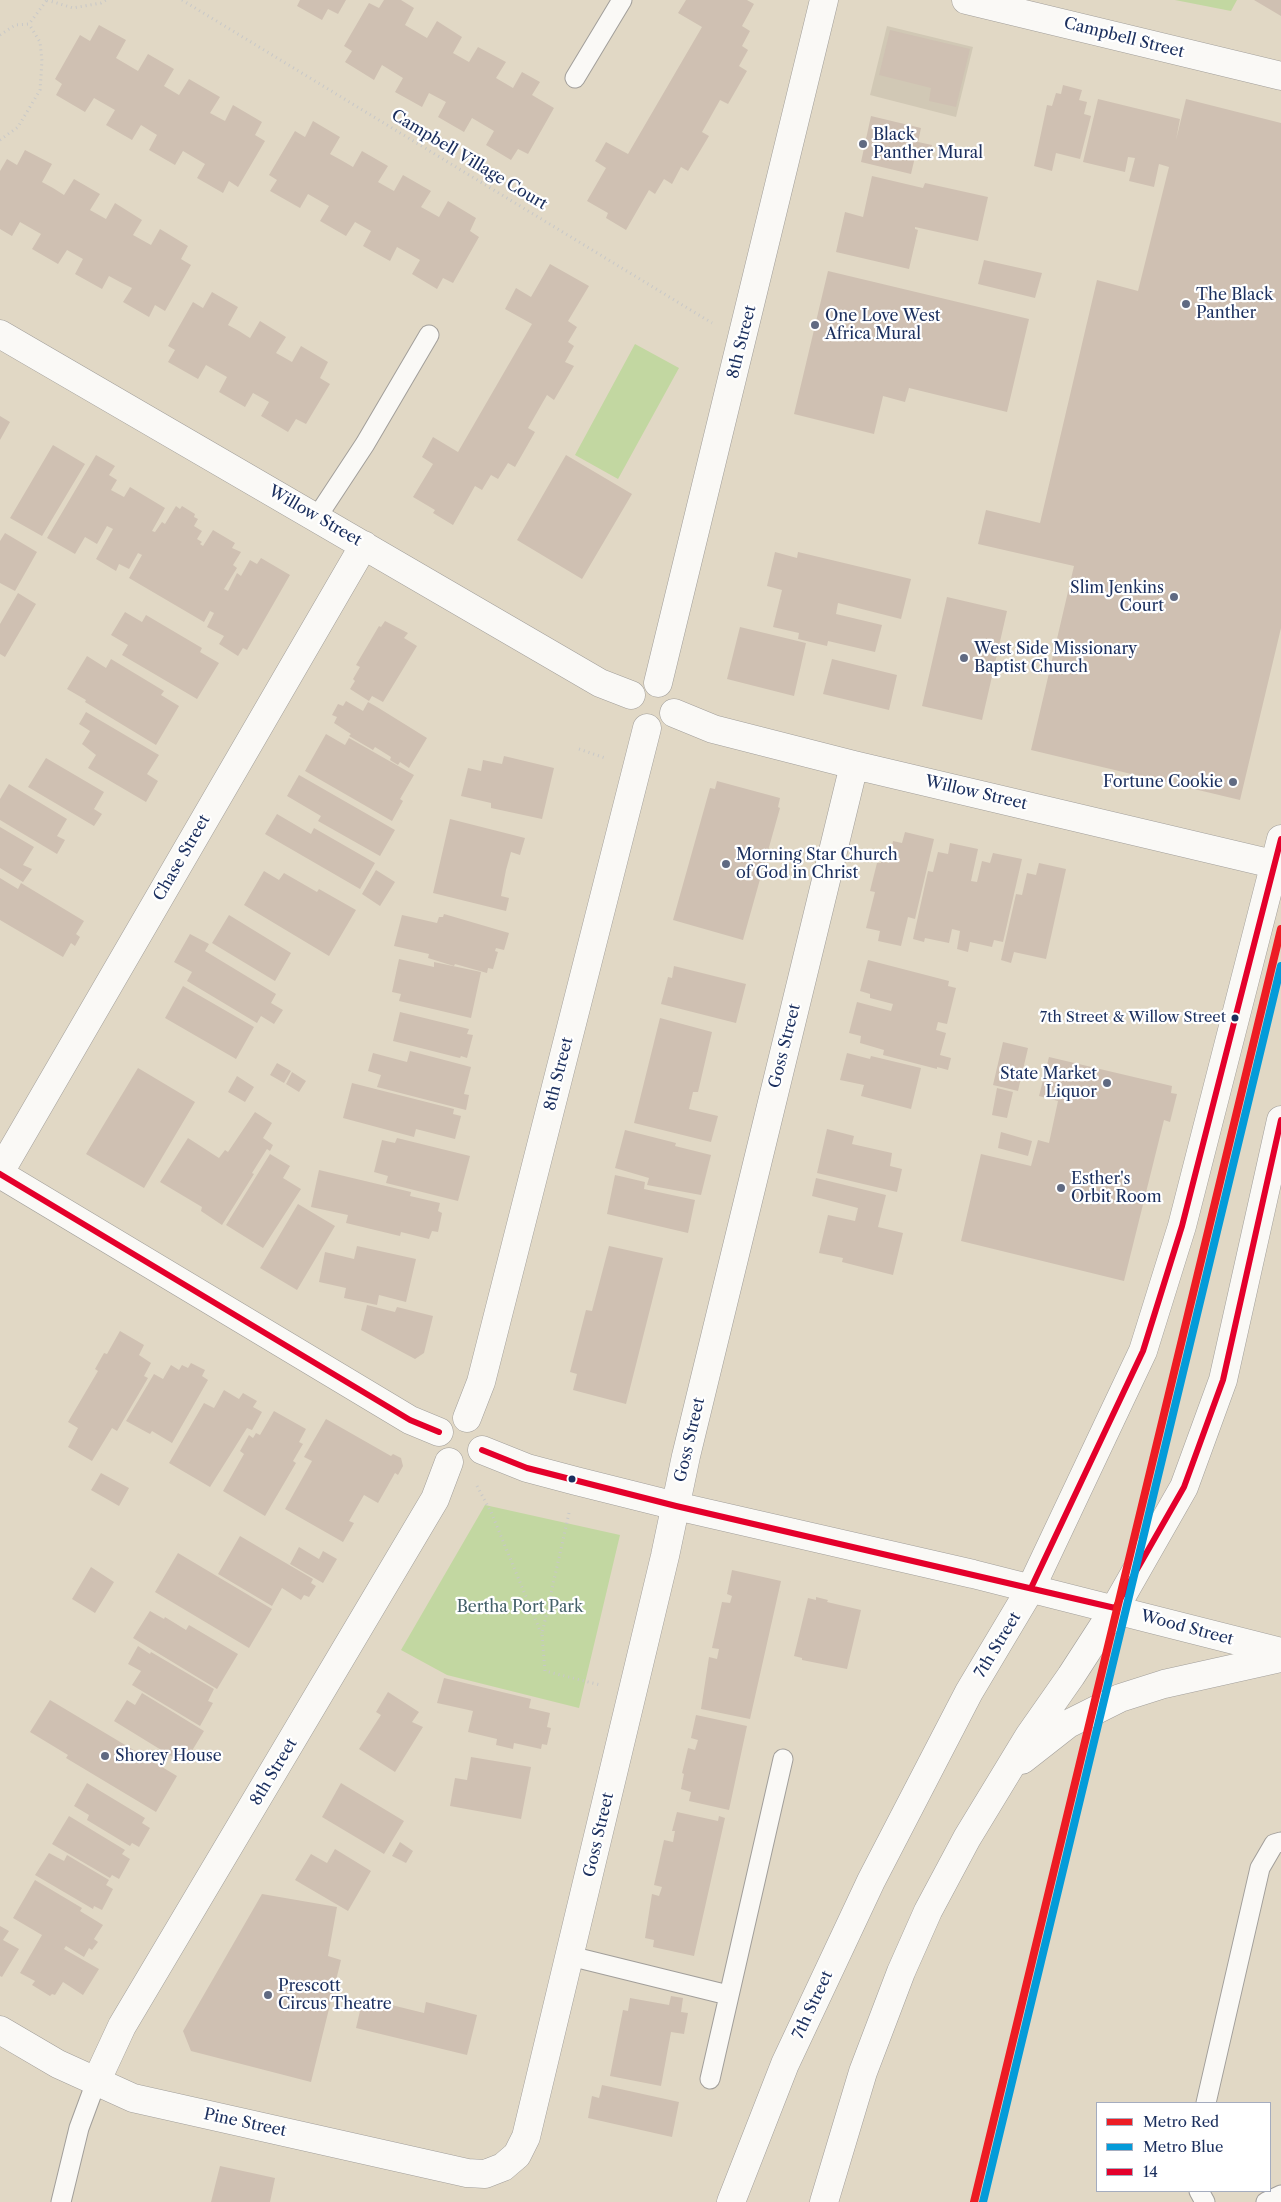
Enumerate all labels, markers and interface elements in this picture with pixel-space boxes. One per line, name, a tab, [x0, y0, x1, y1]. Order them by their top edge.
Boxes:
street label: Campbell Street	[1062, 14, 1186, 62]
street label: Campbell Village Court	[388, 106, 550, 214]
place label: Black Panther Mural	[873, 125, 983, 163]
marker: Black Panther Mural	[857, 138, 869, 150]
place label: The Black Panther	[1196, 285, 1273, 323]
marker: The Black Panther	[1180, 298, 1192, 310]
street label: 8th Street	[724, 303, 760, 381]
place label: One Love West Africa Mural	[825, 306, 940, 344]
marker: One Love West Africa Mural	[809, 319, 821, 331]
street label: Willow Street	[265, 482, 365, 550]
place label: Slim Jenkins Court	[1070, 578, 1164, 616]
marker: Slim Jenkins Court	[1168, 591, 1180, 603]
place label: West Side Missionary Baptist Church	[974, 639, 1137, 677]
marker: West Side Missionary Baptist Church	[958, 652, 970, 664]
street label: Willow Street	[923, 772, 1029, 814]
place label: Fortune Cookie	[1103, 772, 1223, 792]
marker: Fortune Cookie	[1227, 776, 1239, 788]
street label: Chase Street	[150, 811, 214, 905]
place label: Morning Star Church of God in Christ	[736, 845, 898, 883]
marker: Morning Star Church of God in Christ	[720, 858, 732, 870]
street label: Goss Street	[765, 1002, 805, 1090]
place label: 7th Street & Willow Street	[1040, 1009, 1226, 1027]
marker: 7th Street & Willow Street	[1230, 1013, 1240, 1023]
street label: 8th Street	[541, 1035, 577, 1113]
place label: State Market Liquor	[1000, 1064, 1097, 1102]
marker: State Market Liquor	[1101, 1077, 1113, 1089]
place label: Esther's Orbit Room	[1071, 1169, 1162, 1207]
marker: Esther's Orbit Room	[1055, 1182, 1067, 1194]
street label: Goss Street	[671, 1396, 709, 1484]
unlabelled marker	[567, 1474, 577, 1484]
park label: Bertha Port Park	[457, 1597, 583, 1617]
street label: Wood Street	[1139, 1606, 1235, 1650]
street label: 7th Street	[971, 1609, 1025, 1681]
street label: 8th Street	[247, 1735, 301, 1809]
place label: Shorey House	[115, 1746, 222, 1766]
marker: Shorey House	[99, 1750, 111, 1762]
street label: Goss Street	[580, 1791, 618, 1879]
street label: 7th Street	[789, 1968, 837, 2042]
place label: Prescott Circus Theatre	[278, 1976, 392, 2014]
marker: Prescott Circus Theatre	[262, 1989, 274, 2001]
legend	[1096, 2102, 1271, 2192]
street label: Pine Street	[202, 2105, 288, 2141]
text: Metro Red	[1143, 2112, 1219, 2131]
text: Metro Blue	[1143, 2137, 1223, 2156]
text: 14	[1143, 2162, 1158, 2181]

